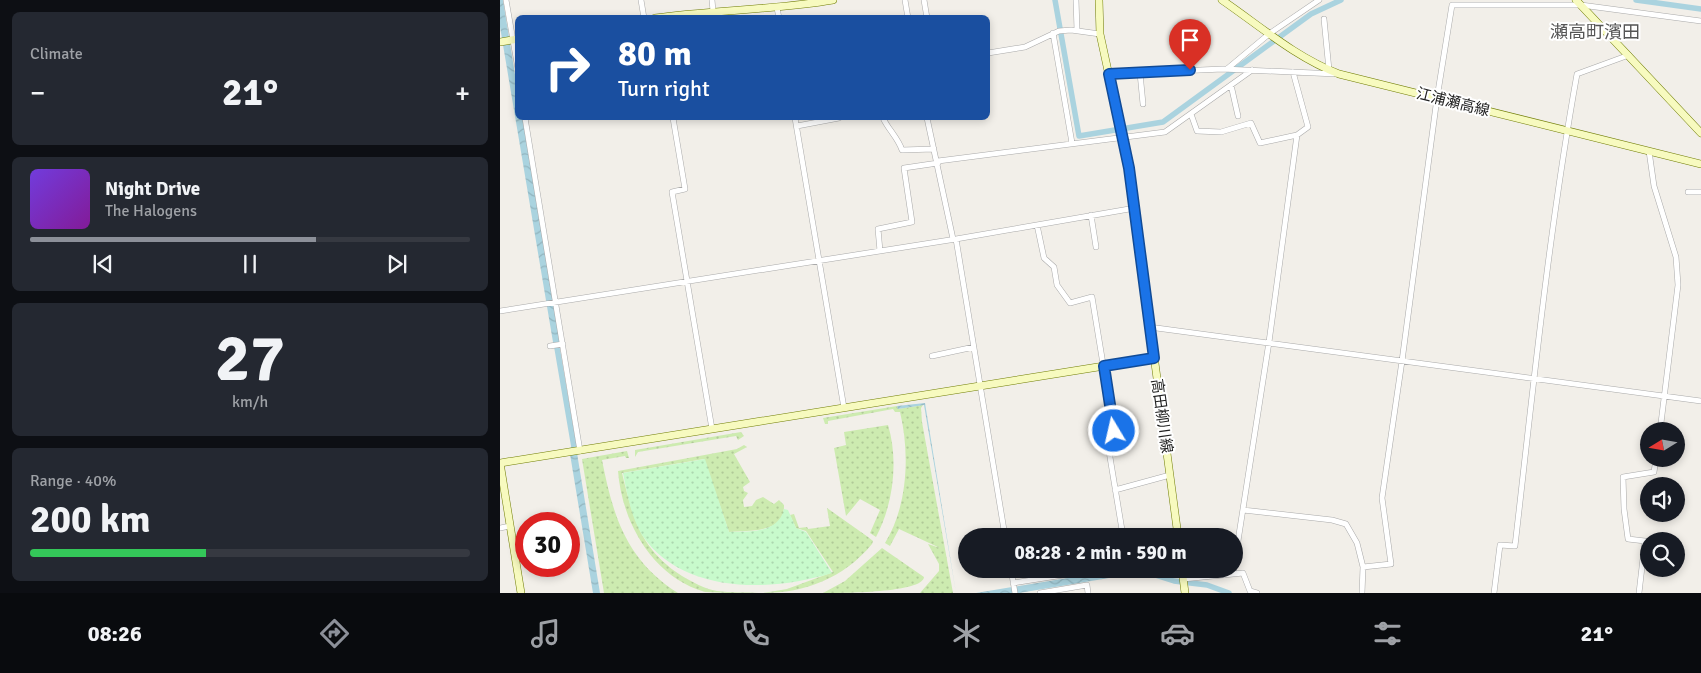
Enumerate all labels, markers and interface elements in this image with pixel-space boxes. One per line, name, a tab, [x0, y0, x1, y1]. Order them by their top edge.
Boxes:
pin	[1169, 19, 1211, 70]
district label: 瀬高町濱田	[1550, 21, 1640, 43]
icon: arrive	[1176, 26, 1204, 54]
text: 80 m	[618, 32, 692, 75]
icon: right	[535, 35, 600, 100]
text: Climate	[30, 44, 83, 64]
text: 21°	[222, 69, 278, 116]
text: Turn right	[618, 75, 710, 102]
text: −	[30, 76, 45, 110]
text: +	[455, 76, 470, 110]
street label: 江浦瀬高線	[1414, 84, 1492, 120]
text: Night Drive	[105, 177, 200, 201]
text: The Halogens	[105, 201, 197, 221]
icon: previous	[89, 250, 117, 278]
icon: pause	[236, 250, 264, 278]
icon: next	[383, 250, 411, 278]
text: 27	[215, 319, 285, 399]
street label: 高田柳川線	[1148, 378, 1176, 454]
text: km/h	[232, 392, 268, 412]
position arrow	[1087, 404, 1139, 456]
north arrow	[1640, 422, 1685, 468]
map controls	[1640, 422, 1685, 577]
text: Range · 40%	[30, 471, 116, 491]
button: sound	[1640, 477, 1685, 522]
text: 200 km	[30, 496, 151, 543]
speed limit sign: 30	[515, 512, 580, 577]
button: search	[1640, 532, 1685, 577]
text: 08:28 · 2 min · 590 m	[1014, 541, 1187, 565]
icon: directions	[317, 616, 352, 651]
icon: music	[528, 616, 563, 651]
icon: phone	[738, 616, 773, 651]
icon: climate	[949, 616, 984, 651]
icon: car	[1160, 616, 1195, 651]
icon: filters	[1370, 616, 1405, 651]
text: 08:26	[88, 620, 142, 647]
text: 21°	[1581, 620, 1613, 647]

